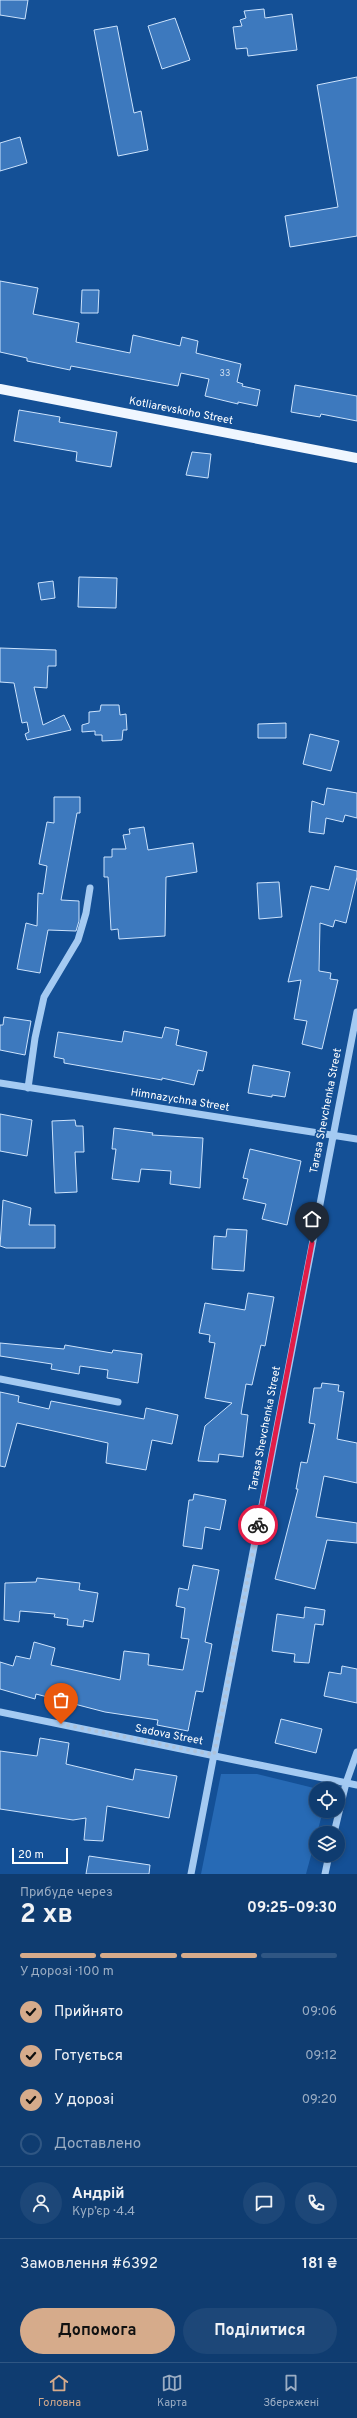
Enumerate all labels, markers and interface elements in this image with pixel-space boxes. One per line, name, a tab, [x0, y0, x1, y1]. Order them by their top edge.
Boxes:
house number: 33	[220, 368, 230, 379]
street label: Kotliarevskoho Street	[128, 394, 234, 428]
street label: Tarasa Shevchenka Street	[307, 1047, 345, 1175]
street label: Himnazychna Street	[130, 1085, 230, 1115]
pin	[295, 1202, 329, 1243]
icon: home	[301, 1208, 323, 1230]
street label: Tarasa Shevchenka Street	[246, 1365, 284, 1493]
courier	[238, 1505, 278, 1545]
icon: bike	[247, 1514, 269, 1536]
pin	[44, 1683, 78, 1724]
icon: bag	[50, 1689, 72, 1711]
street label: Sadova Street	[134, 1722, 204, 1748]
map controls	[309, 1782, 345, 1862]
button: locate	[309, 1782, 345, 1818]
button: layers	[309, 1826, 345, 1862]
scale bar	[12, 1846, 68, 1865]
text: 20 m	[18, 1848, 44, 1862]
text: Прибуде через	[20, 1885, 113, 1901]
text: 2 хв	[20, 1899, 73, 1932]
text: 09:25–09:30	[247, 1899, 337, 1918]
text: У дорозі · 100 m	[20, 1964, 114, 1980]
icon: check	[20, 2001, 42, 2023]
text: Прийнято	[54, 2003, 123, 2022]
text: 09:06	[302, 2004, 337, 2020]
icon: check	[20, 2045, 42, 2067]
text: Готується	[54, 2047, 123, 2066]
text: 09:12	[305, 2048, 337, 2064]
icon: check	[20, 2089, 42, 2111]
text: У дорозі	[54, 2091, 114, 2110]
text: 09:20	[302, 2092, 337, 2108]
text: Доставлено	[54, 2135, 141, 2154]
button: person	[20, 2182, 62, 2224]
button: chat	[243, 2182, 285, 2224]
button: phone	[295, 2182, 337, 2224]
text: Андрій	[72, 2185, 125, 2204]
text: Кур’єр · 4.4	[72, 2204, 135, 2220]
text: Замовлення #6392	[20, 2255, 158, 2274]
text: 181 ₴	[302, 2255, 337, 2274]
button: Допомога	[20, 2308, 175, 2354]
button: Поділитися	[183, 2308, 337, 2354]
tab: Головна	[38, 2372, 81, 2410]
tab: Карта	[157, 2372, 187, 2410]
tab: Збережені	[263, 2372, 319, 2410]

